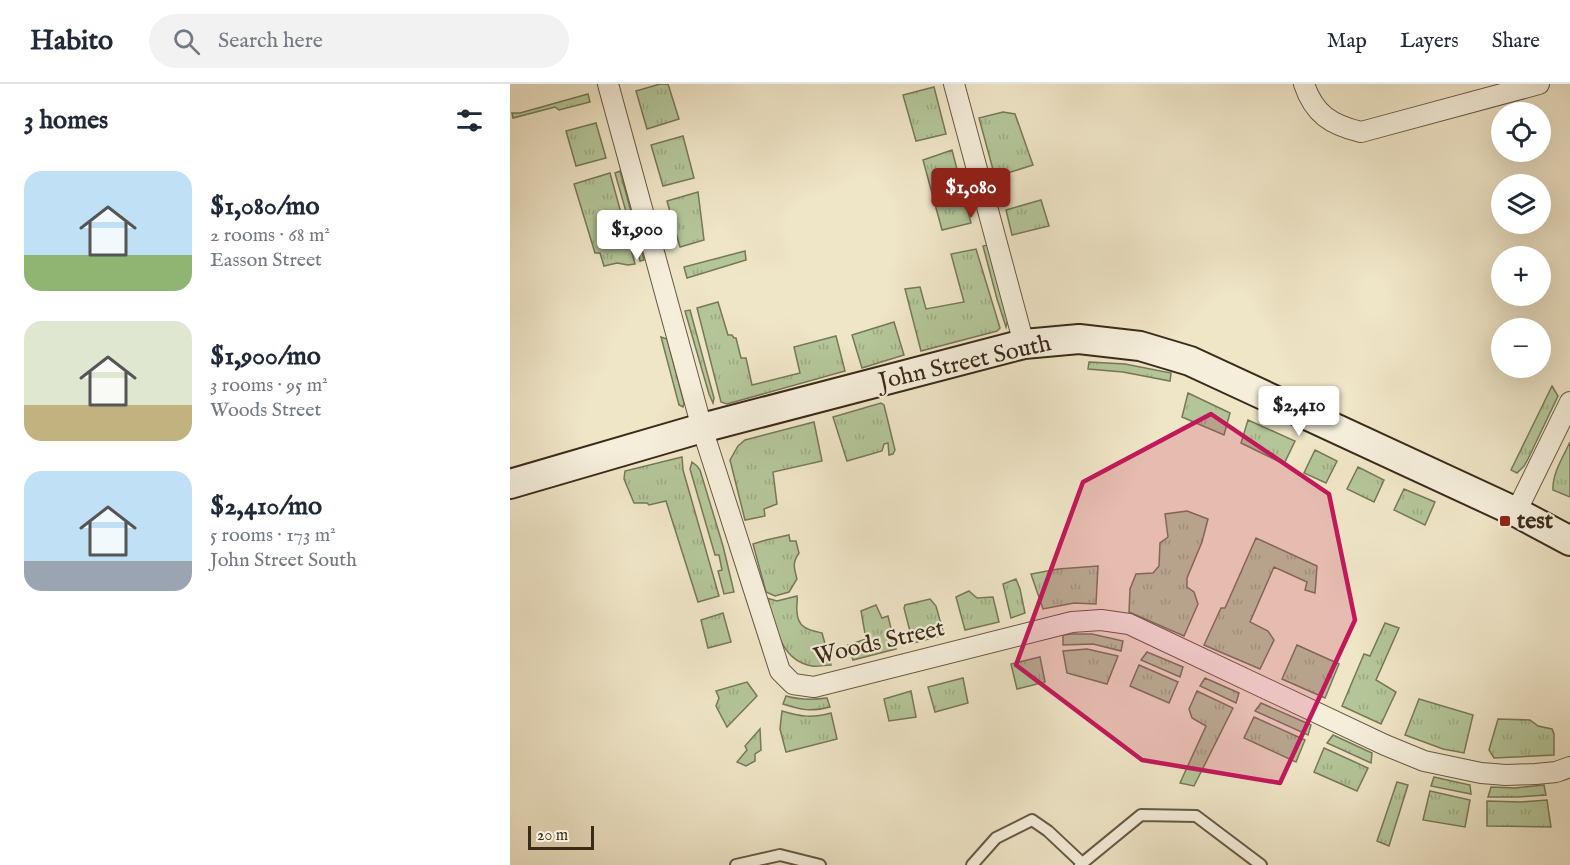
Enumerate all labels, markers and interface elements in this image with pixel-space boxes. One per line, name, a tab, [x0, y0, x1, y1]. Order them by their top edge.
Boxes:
search box	[149, 14, 569, 68]
text: Habito	[30, 24, 113, 59]
icon: search	[170, 25, 203, 58]
text: Search here	[218, 27, 323, 55]
text: Map	[1327, 28, 1367, 55]
text: Layers	[1400, 28, 1459, 55]
text: Share	[1492, 28, 1540, 55]
map controls	[1491, 102, 1551, 378]
button: locate	[1491, 102, 1551, 162]
text: 3 homes	[24, 104, 108, 137]
icon: filters	[453, 104, 486, 137]
pin: $1,080	[922, 168, 1020, 219]
button: layers	[1491, 174, 1551, 234]
text: $1,080	[945, 175, 997, 200]
text: $1,080/mo	[210, 190, 320, 223]
icon: home	[72, 195, 144, 267]
pin: $1,900	[588, 210, 686, 261]
text: $1,900	[611, 217, 663, 242]
text: 2 rooms · 68 m²	[210, 223, 330, 248]
button: +	[1491, 246, 1551, 306]
text: Easson Street	[210, 248, 322, 273]
button: −	[1491, 318, 1551, 378]
street label: John Street South	[873, 328, 1055, 399]
text: $1,900/mo	[210, 340, 321, 373]
icon: home	[72, 345, 144, 417]
text: 3 rooms · 95 m²	[210, 373, 328, 398]
pin: $2,410	[1250, 386, 1348, 437]
text: $2,410	[1272, 393, 1326, 418]
text: Woods Street	[210, 398, 321, 423]
text: $2,410/mo	[210, 490, 322, 523]
icon: home	[72, 495, 144, 567]
place label: test	[1517, 506, 1554, 537]
marker: test	[1498, 514, 1512, 528]
text: 5 rooms · 173 m²	[210, 523, 336, 548]
text: John Street South	[210, 548, 357, 573]
street label: Woods Street	[810, 613, 948, 673]
scale bar	[528, 823, 594, 850]
text: 20 m	[537, 826, 568, 846]

